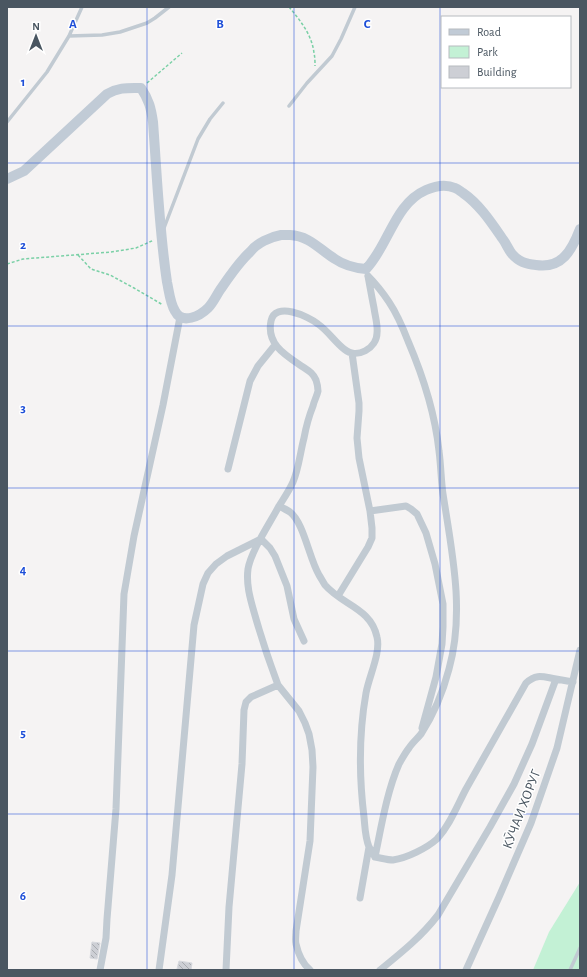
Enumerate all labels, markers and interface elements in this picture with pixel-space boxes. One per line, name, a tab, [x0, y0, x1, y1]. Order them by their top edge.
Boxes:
north arrow	[16, 16, 56, 56]
legend	[441, 16, 571, 88]
text: A	[69, 18, 77, 31]
text: B	[216, 18, 224, 31]
text: C	[364, 18, 371, 31]
text: N	[32, 21, 40, 32]
text: Road	[477, 26, 501, 38]
text: Park	[477, 46, 498, 58]
text: Building	[477, 66, 517, 78]
text: 1	[21, 76, 25, 89]
text: 2	[20, 239, 26, 252]
text: 3	[20, 402, 26, 415]
text: 4	[20, 564, 27, 577]
text: 5	[20, 727, 26, 740]
street label: КӮЧАИ ХОРУГ	[499, 766, 544, 851]
text: 6	[20, 890, 26, 903]

